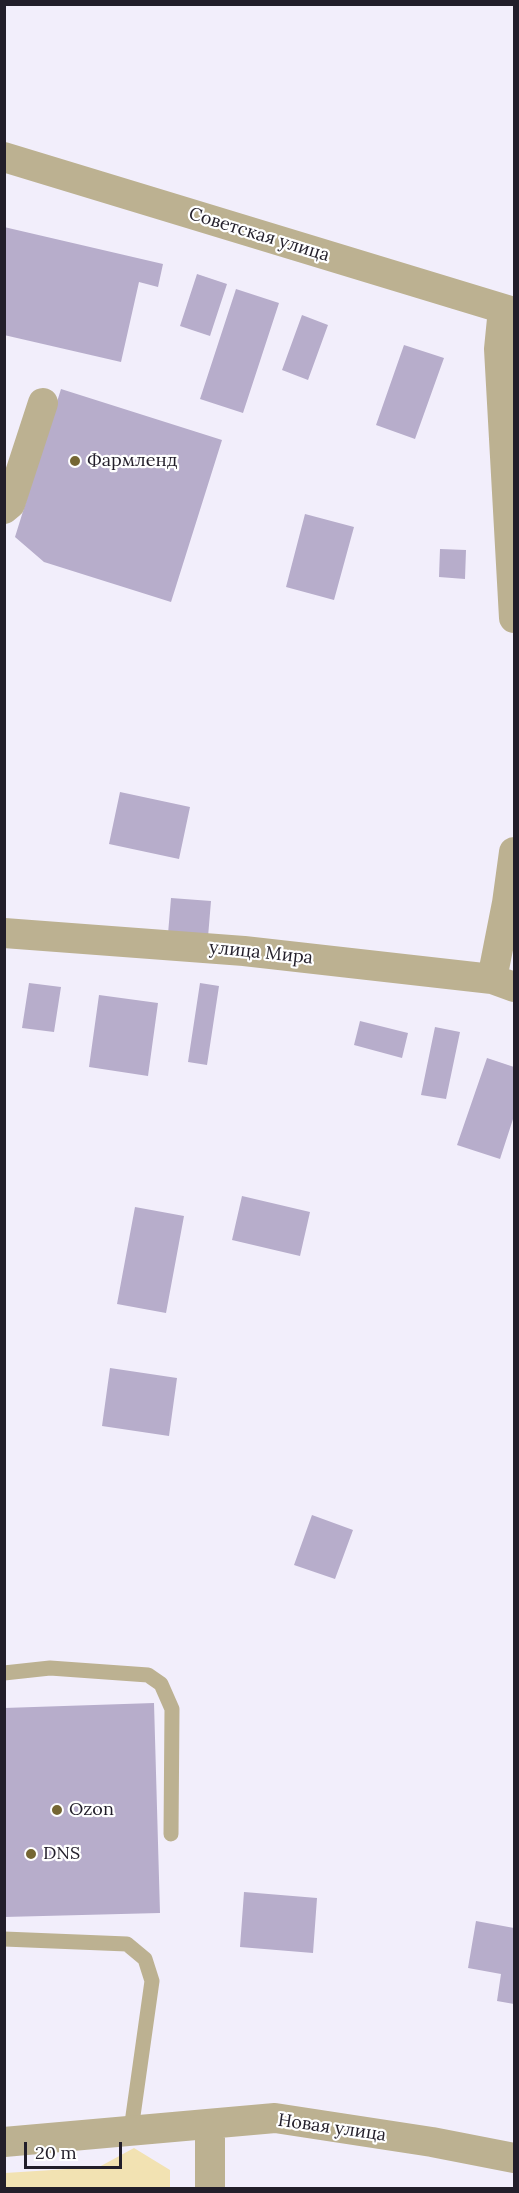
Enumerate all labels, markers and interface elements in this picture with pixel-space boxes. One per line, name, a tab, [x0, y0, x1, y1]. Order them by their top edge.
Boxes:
street label: Советская улица	[186, 203, 332, 267]
place label: Фармленд	[87, 450, 177, 472]
marker: Фармленд	[68, 454, 82, 468]
street label: улица Мира	[208, 937, 314, 969]
place label: Ozon	[69, 1799, 114, 1821]
marker: Ozon	[50, 1803, 64, 1817]
place label: DNS	[43, 1843, 80, 1865]
marker: DNS	[24, 1847, 38, 1861]
street label: Новая улица	[276, 2110, 388, 2146]
scale bar	[27, 2130, 124, 2168]
text: 20 m	[35, 2141, 77, 2164]

